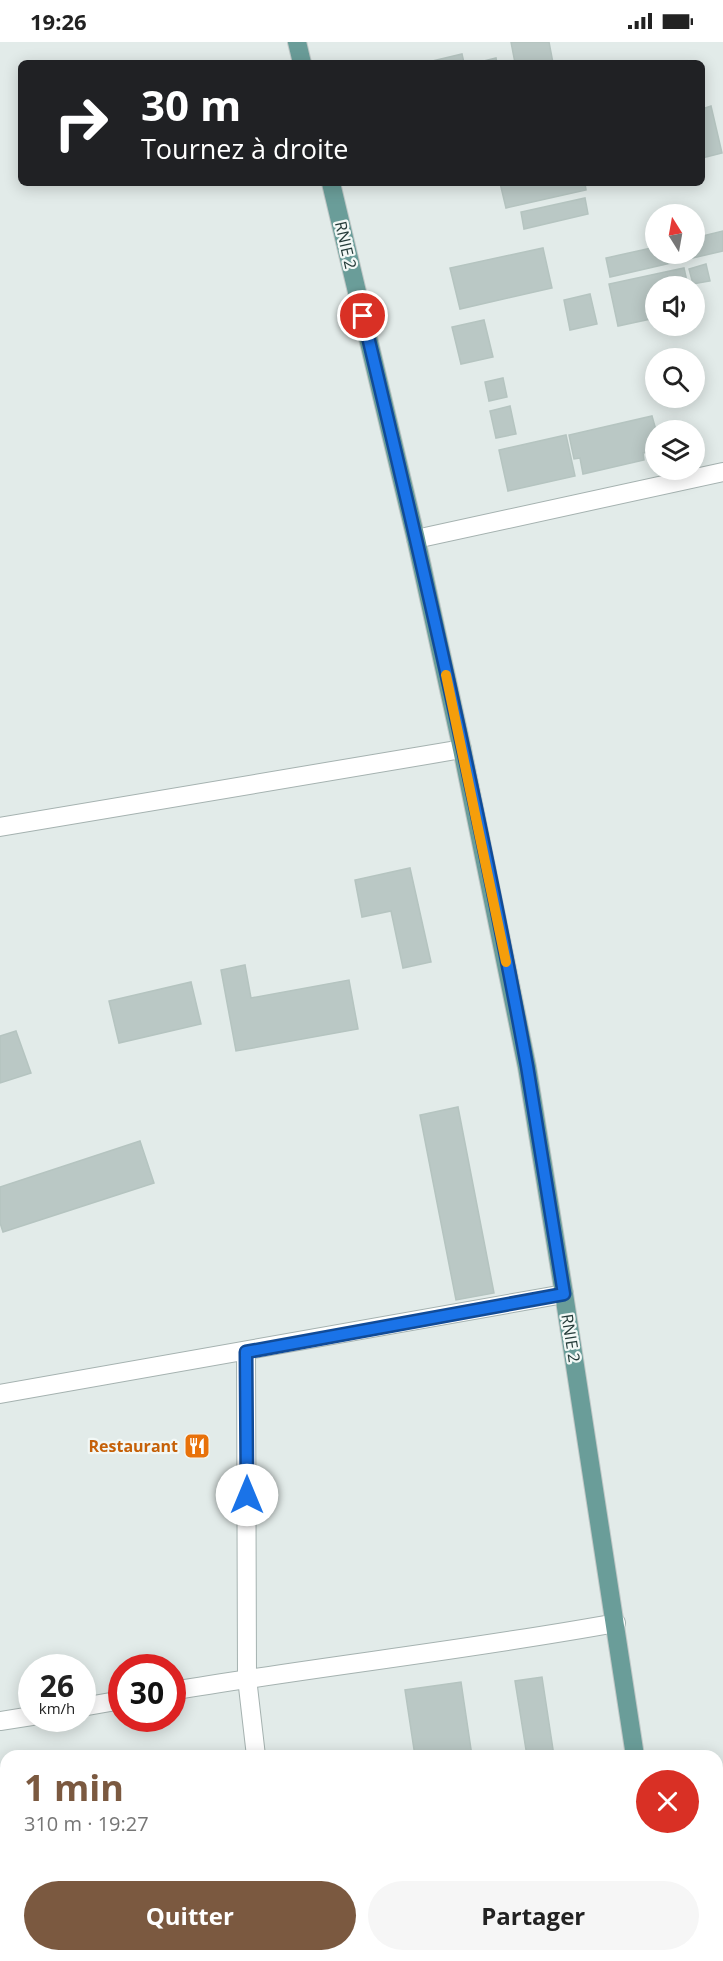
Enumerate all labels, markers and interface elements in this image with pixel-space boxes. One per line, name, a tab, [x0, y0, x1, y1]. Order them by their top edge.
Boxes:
text: 19:26	[30, 6, 87, 36]
text: 30 m	[141, 76, 241, 133]
icon: right	[42, 84, 120, 162]
text: Tournez à droite	[141, 130, 349, 167]
north arrow	[645, 204, 705, 264]
map controls	[645, 204, 705, 480]
street label: RNIE 2	[330, 219, 362, 271]
button: sound	[645, 276, 705, 336]
pin	[337, 290, 388, 341]
icon: arrive	[346, 299, 379, 332]
button: search	[645, 348, 705, 408]
button: layers	[645, 420, 705, 480]
street label: RNIE 2	[556, 1312, 586, 1364]
restaurant icon: Restaurant	[182, 1431, 212, 1461]
place label: Restaurant	[89, 1435, 178, 1457]
position arrow	[215, 1463, 279, 1527]
speed limit sign: 30	[108, 1654, 186, 1732]
text: 26	[40, 1665, 74, 1706]
text: km/h	[39, 1698, 75, 1718]
text: 1 min	[24, 1763, 124, 1812]
button: close	[636, 1770, 699, 1833]
text: 310 m · 19:27	[24, 1810, 149, 1837]
button: Quitter	[24, 1881, 356, 1950]
button: Partager	[368, 1881, 699, 1950]

